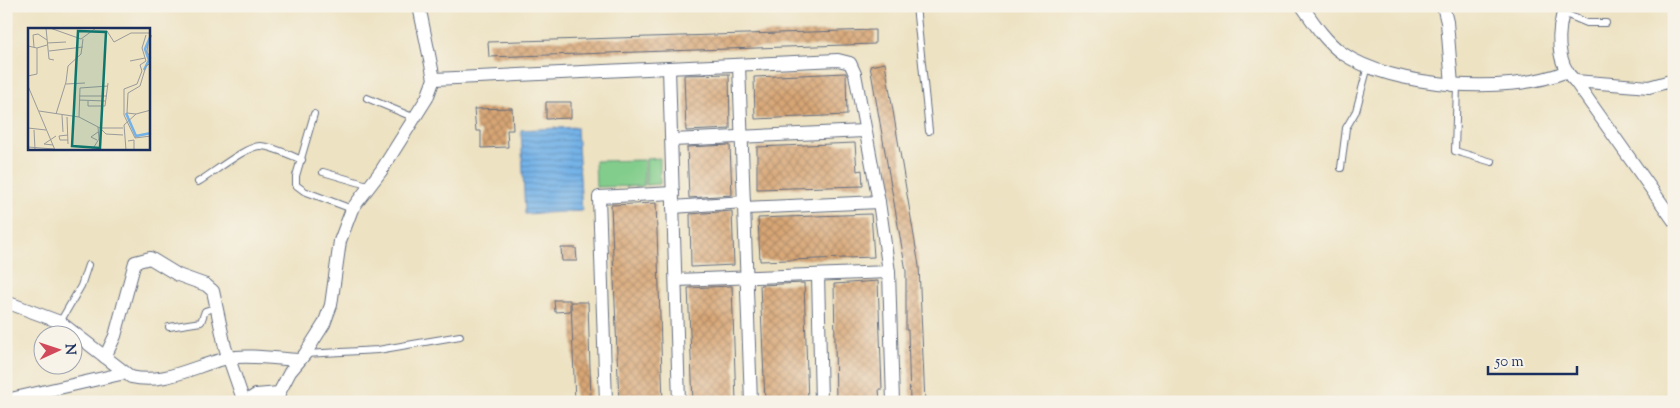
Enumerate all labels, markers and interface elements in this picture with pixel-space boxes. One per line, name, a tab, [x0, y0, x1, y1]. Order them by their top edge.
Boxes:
inset map	[28, 28, 150, 150]
north arrow	[32, 326, 82, 376]
text: N	[59, 343, 79, 356]
scale bar	[1488, 343, 1576, 375]
text: 50 m	[1494, 352, 1524, 373]

